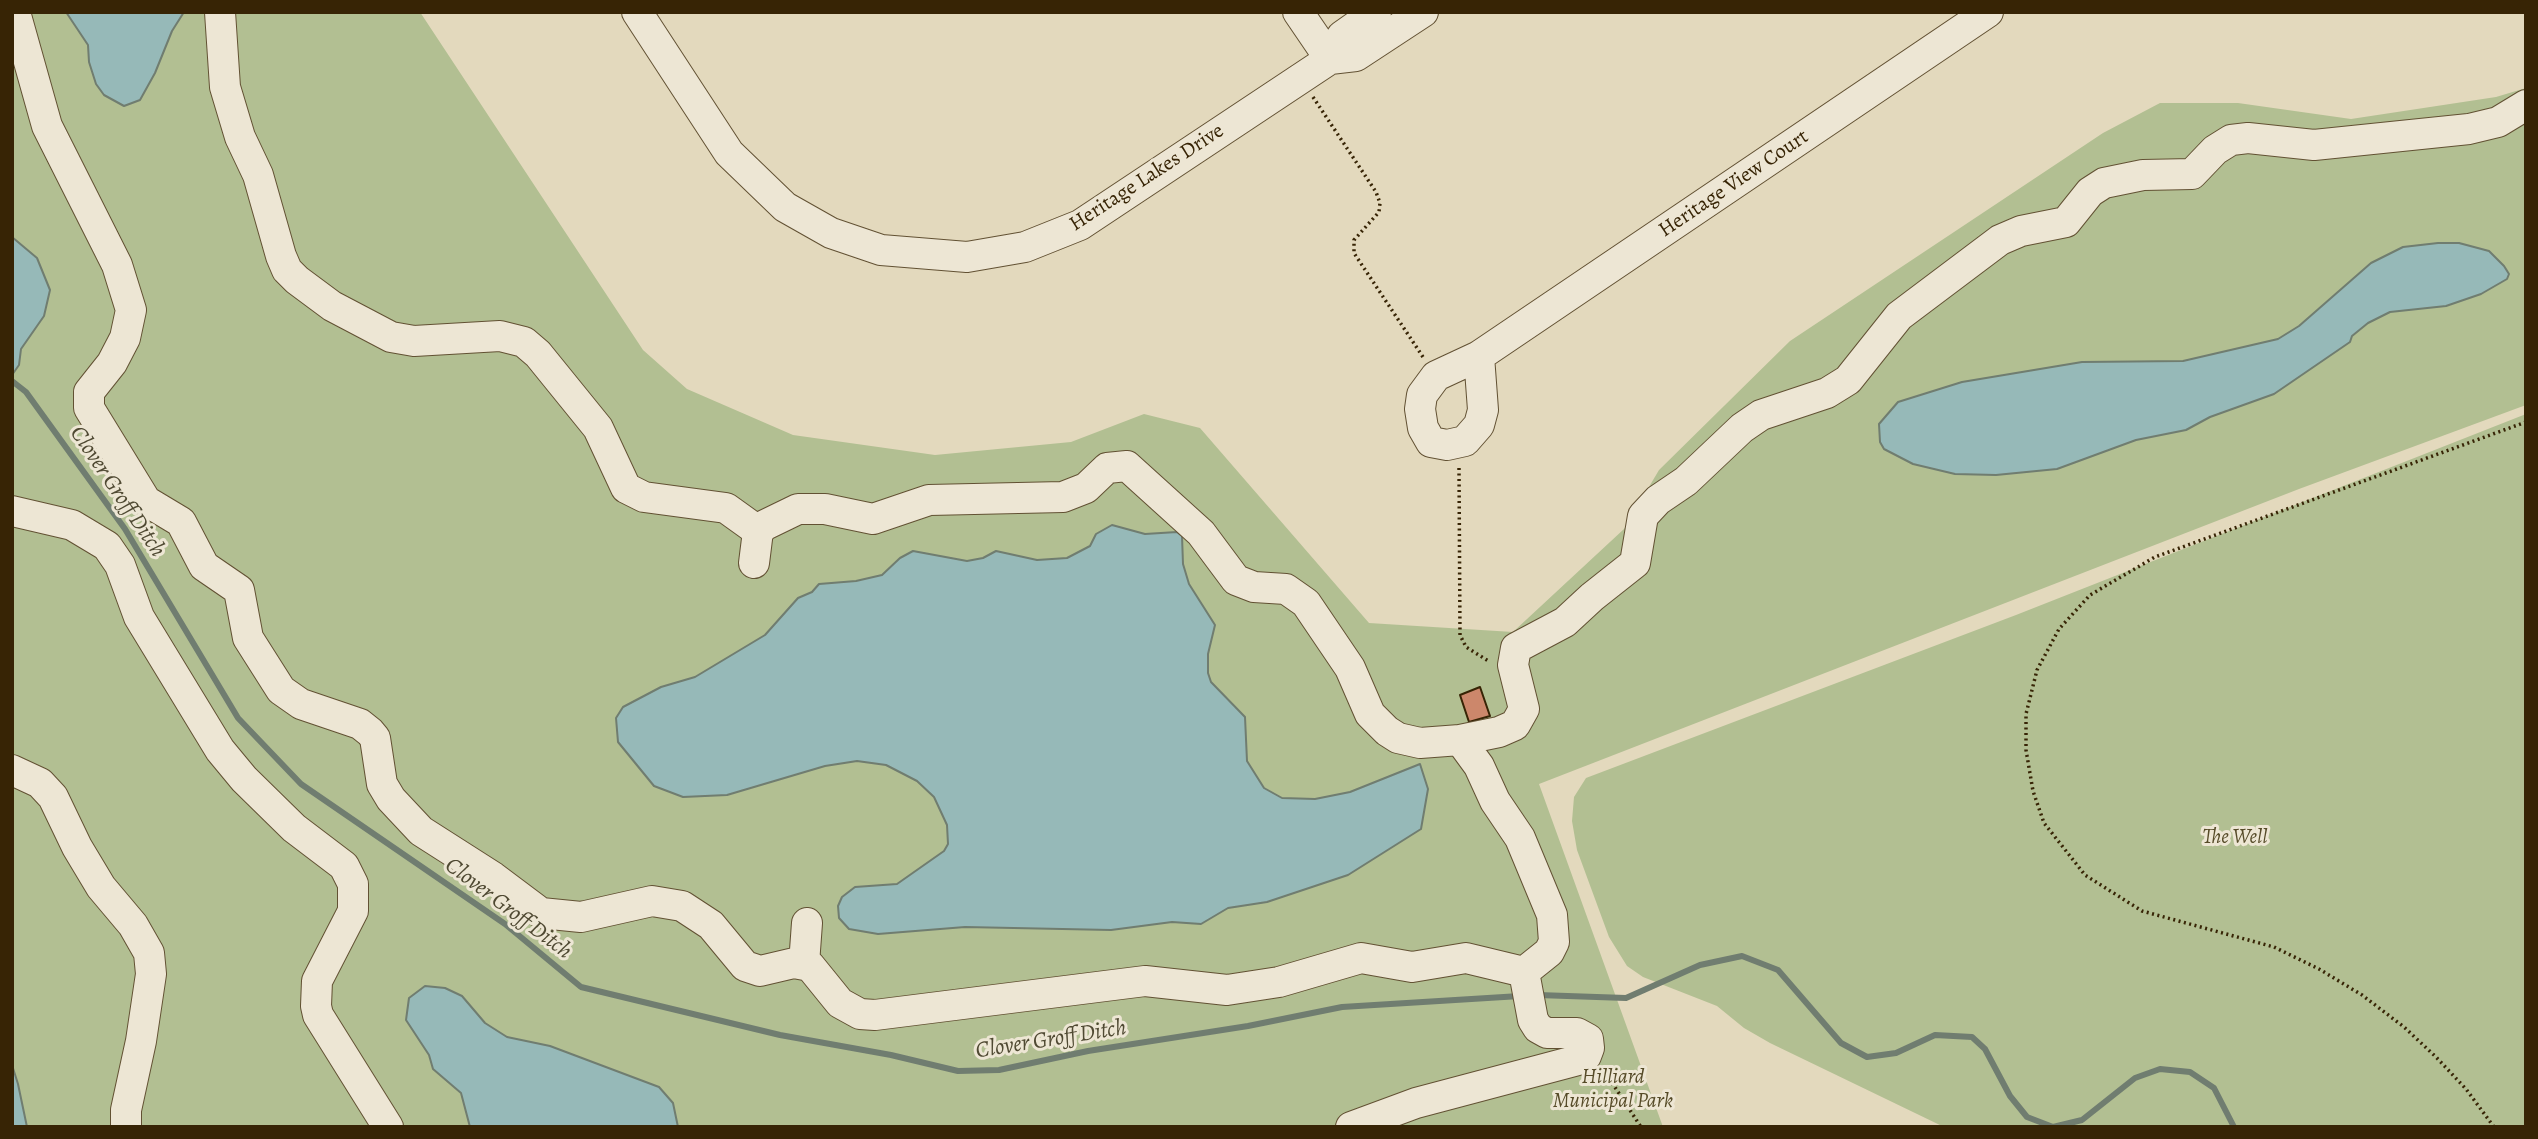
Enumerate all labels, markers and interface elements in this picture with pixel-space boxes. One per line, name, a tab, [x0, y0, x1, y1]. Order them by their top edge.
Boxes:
street label: Heritage Lakes Drive	[1065, 119, 1229, 237]
street label: Heritage View Court	[1654, 125, 1814, 243]
water label: Clover Groff Ditch	[63, 421, 171, 563]
park label: The Well	[2202, 825, 2268, 851]
water label: Clover Groff Ditch	[439, 852, 577, 966]
water label: Clover Groff Ditch	[974, 1014, 1128, 1066]
park label: Hilliard Municipal Park	[1553, 1065, 1673, 1115]

